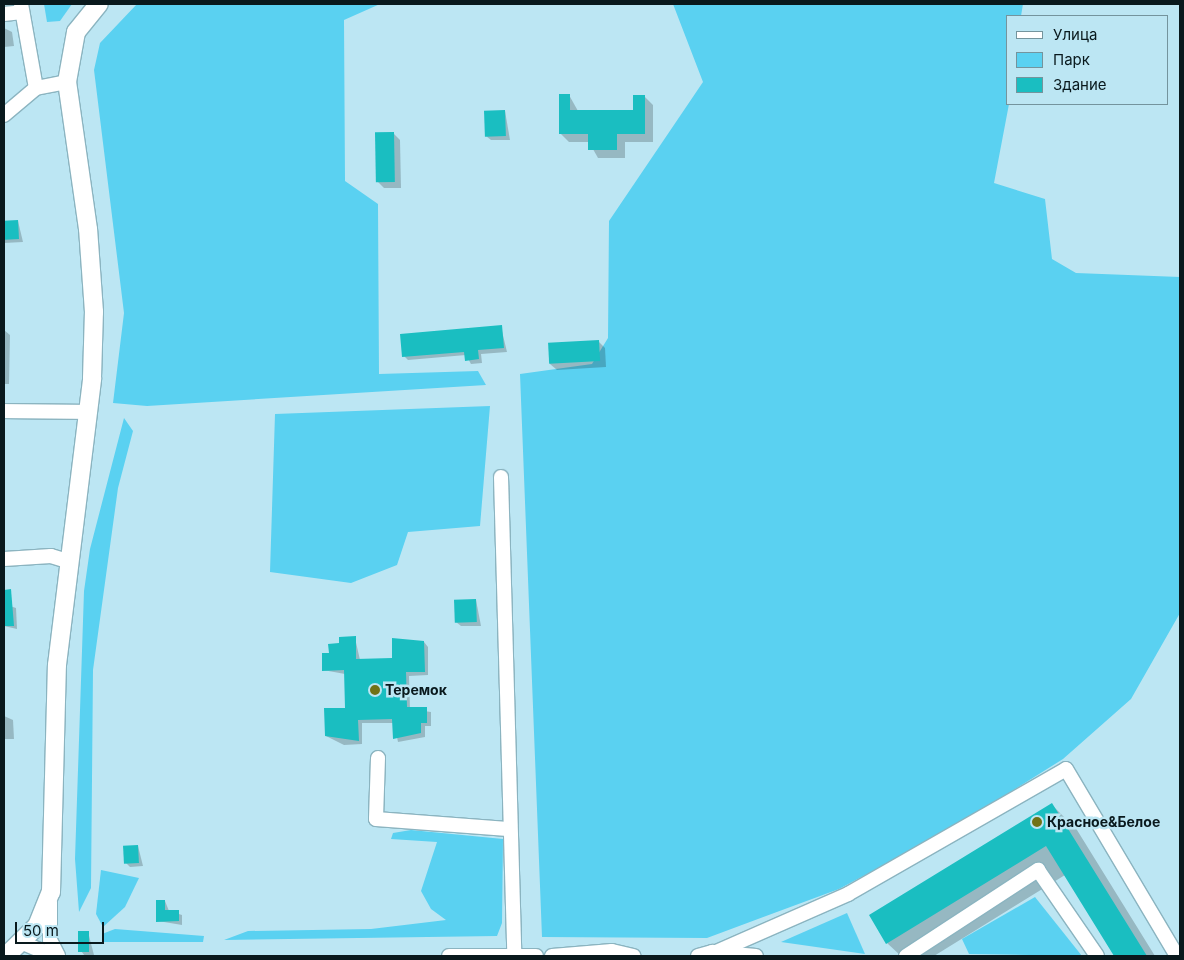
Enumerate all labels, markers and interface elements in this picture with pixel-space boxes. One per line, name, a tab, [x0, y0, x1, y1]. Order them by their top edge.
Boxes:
legend	[1006, 15, 1169, 105]
text: Улица	[1053, 25, 1097, 44]
text: Парк	[1053, 50, 1090, 69]
text: Здание	[1053, 75, 1107, 94]
place label: Теремок	[385, 682, 447, 698]
marker: Теремок	[369, 684, 381, 696]
place label: Красное&Белое	[1047, 814, 1160, 830]
marker: Красное&Белое	[1031, 816, 1043, 828]
scale bar	[18, 912, 106, 944]
text: 50 m	[23, 921, 59, 940]

